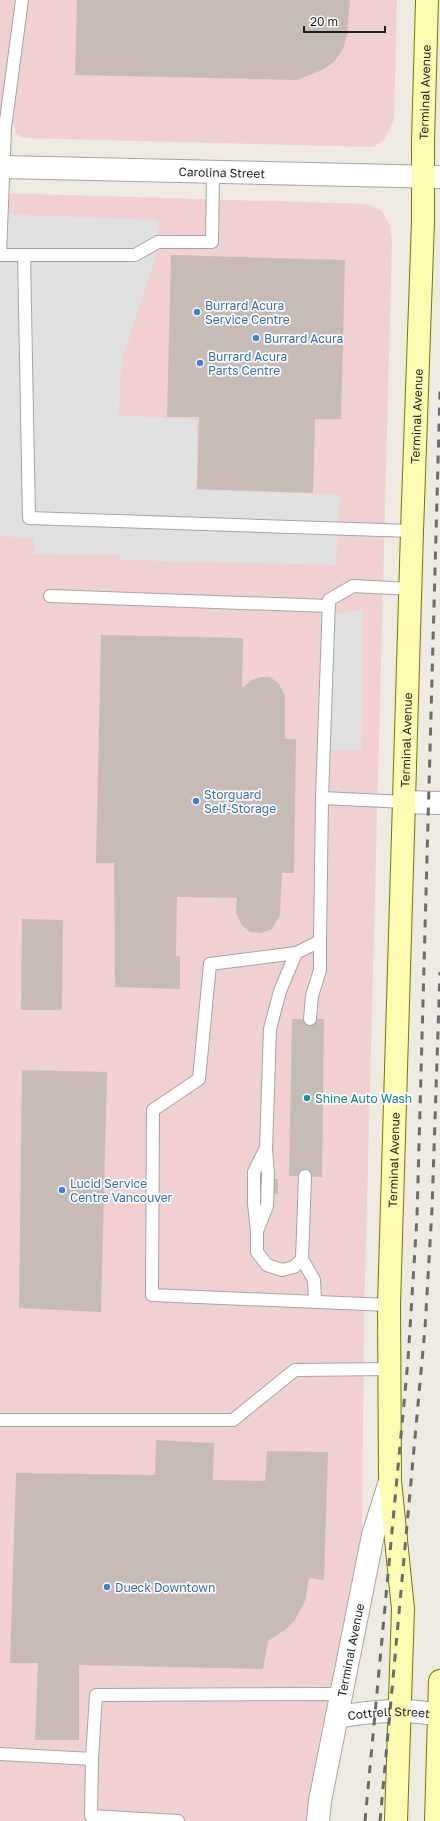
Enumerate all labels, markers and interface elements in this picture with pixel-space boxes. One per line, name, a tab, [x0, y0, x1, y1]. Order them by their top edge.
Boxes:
scale bar	[304, 8, 385, 34]
text: 20 m	[310, 14, 338, 29]
street label: Terminal Avenue	[416, 44, 433, 140]
street label: Carolina Street	[179, 164, 266, 181]
place label: Burrard Acura Service Centre	[205, 298, 290, 327]
marker: Burrard Acura Service Centre	[192, 307, 202, 317]
place label: Burrard Acura	[264, 331, 343, 346]
marker: Burrard Acura	[251, 333, 261, 343]
place label: Burrard Acura Parts Centre	[208, 349, 287, 378]
marker: Burrard Acura Parts Centre	[195, 358, 205, 368]
street label: Terminal Avenue	[407, 368, 425, 464]
street label: Terminal Avenue	[397, 692, 415, 788]
place label: Storguard Self-Storage	[204, 787, 276, 816]
marker: Storguard Self-Storage	[191, 796, 201, 806]
place label: Shine Auto Wash	[315, 1091, 412, 1106]
marker: Shine Auto Wash	[302, 1093, 312, 1103]
street label: Terminal Avenue	[384, 1112, 402, 1208]
place label: Lucid Service Centre Vancouver	[70, 1176, 173, 1205]
marker: Lucid Service Centre Vancouver	[57, 1185, 67, 1195]
place label: Dueck Downtown	[115, 1580, 215, 1595]
marker: Dueck Downtown	[102, 1582, 112, 1592]
street label: Terminal Avenue	[333, 1602, 367, 1698]
street label: Cottrell Street	[347, 1703, 431, 1723]

